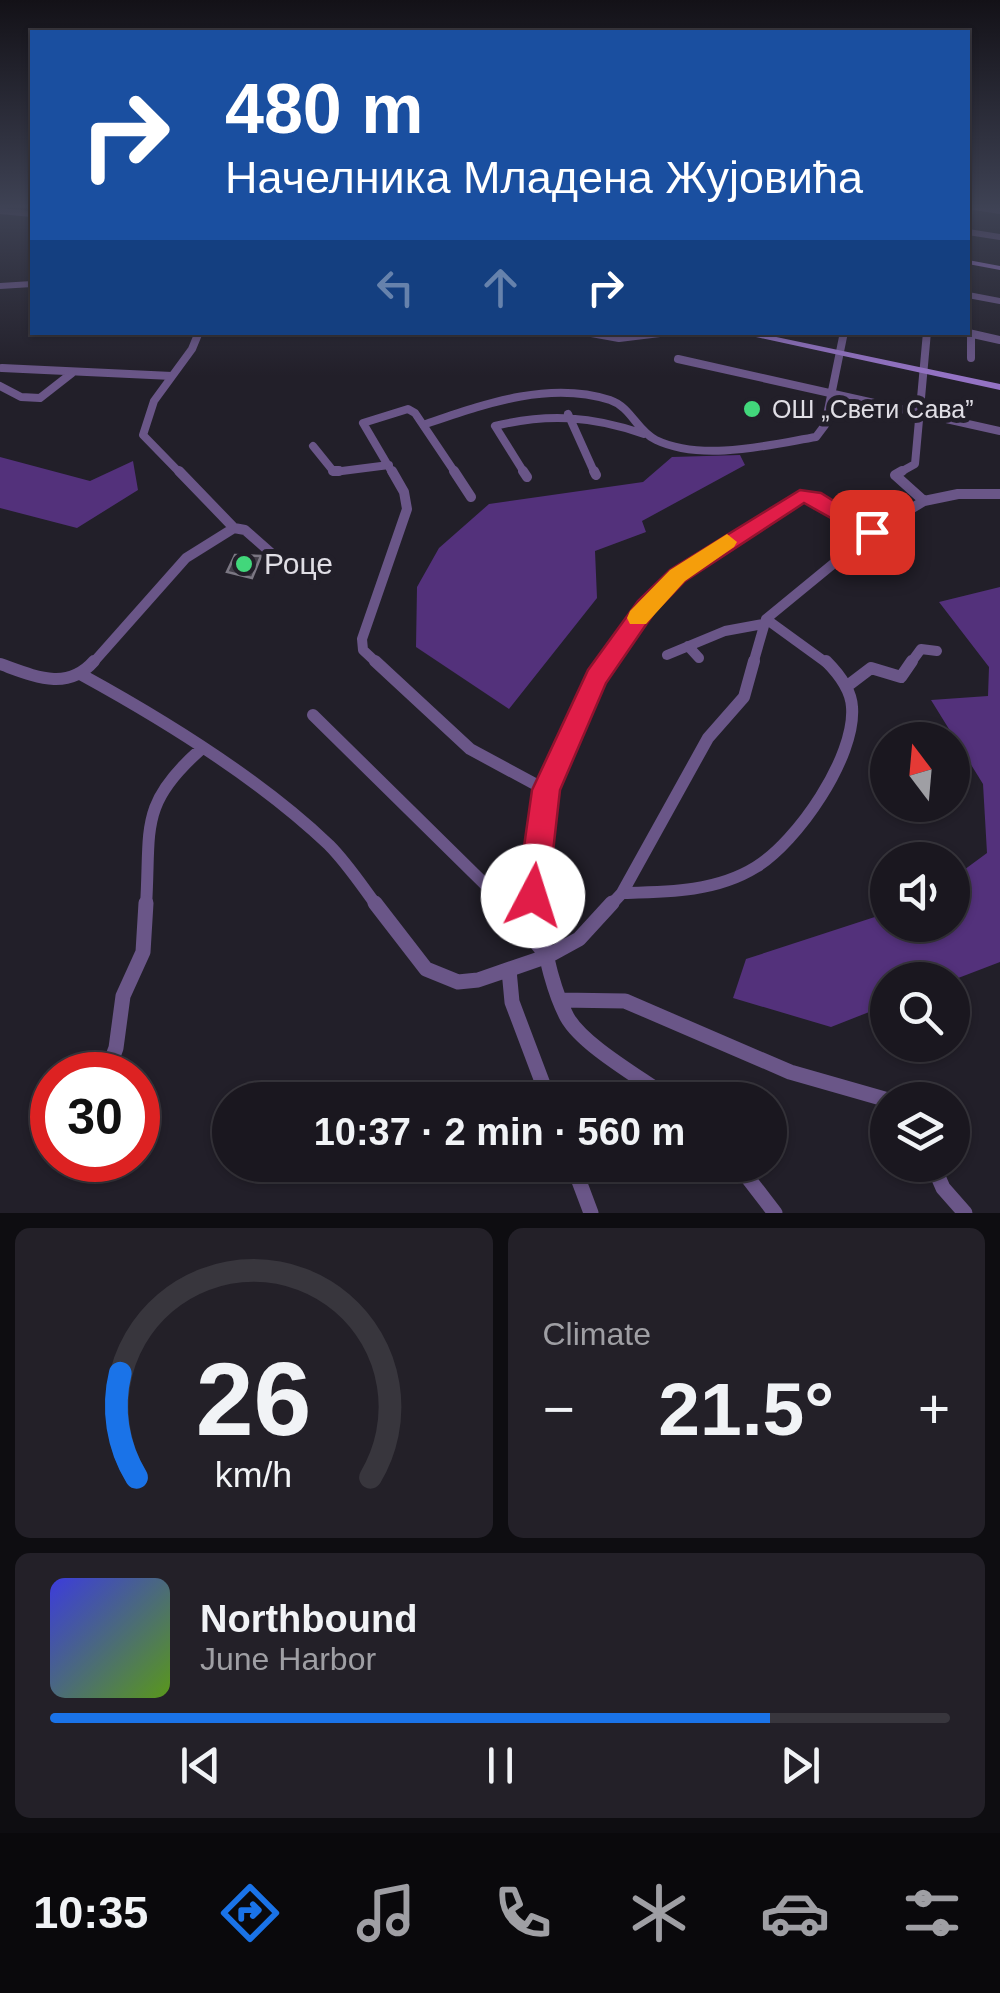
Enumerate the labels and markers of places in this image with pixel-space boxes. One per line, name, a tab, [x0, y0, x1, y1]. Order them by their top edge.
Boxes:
place label: ОШ „Свети Сава”	[772, 395, 974, 423]
marker: ОШ „Свети Сава”	[741, 398, 763, 420]
pin	[830, 490, 915, 575]
place label: Роце	[264, 547, 333, 580]
marker: Роце	[233, 553, 255, 575]

